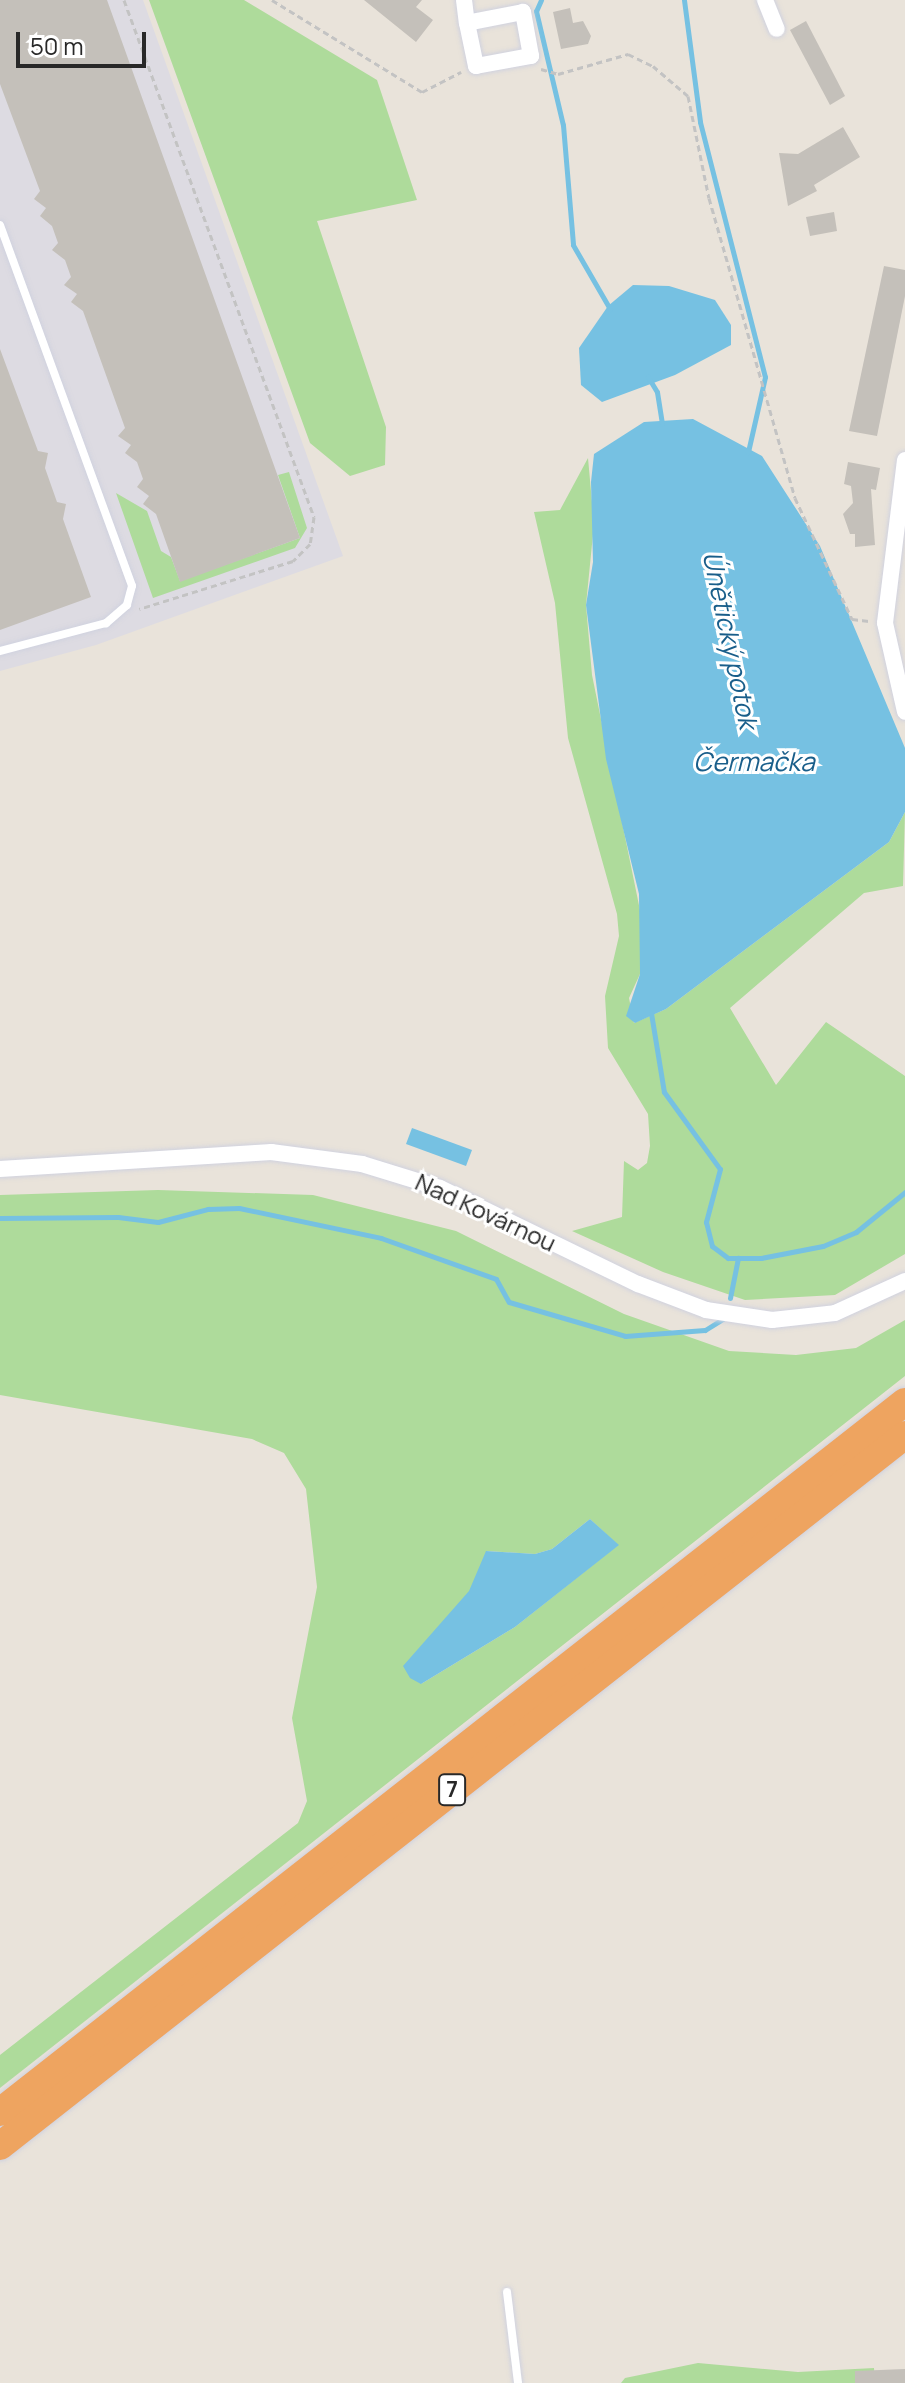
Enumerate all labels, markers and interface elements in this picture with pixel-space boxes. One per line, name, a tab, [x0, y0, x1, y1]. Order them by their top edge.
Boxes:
scale bar	[20, 16, 150, 66]
text: 50 m	[30, 29, 84, 62]
water label: Únětický potok	[696, 548, 764, 732]
water label: Čermačka	[693, 746, 815, 778]
street label: Nad Kovárnou	[411, 1167, 561, 1257]
road number: 7	[438, 1772, 466, 1808]

